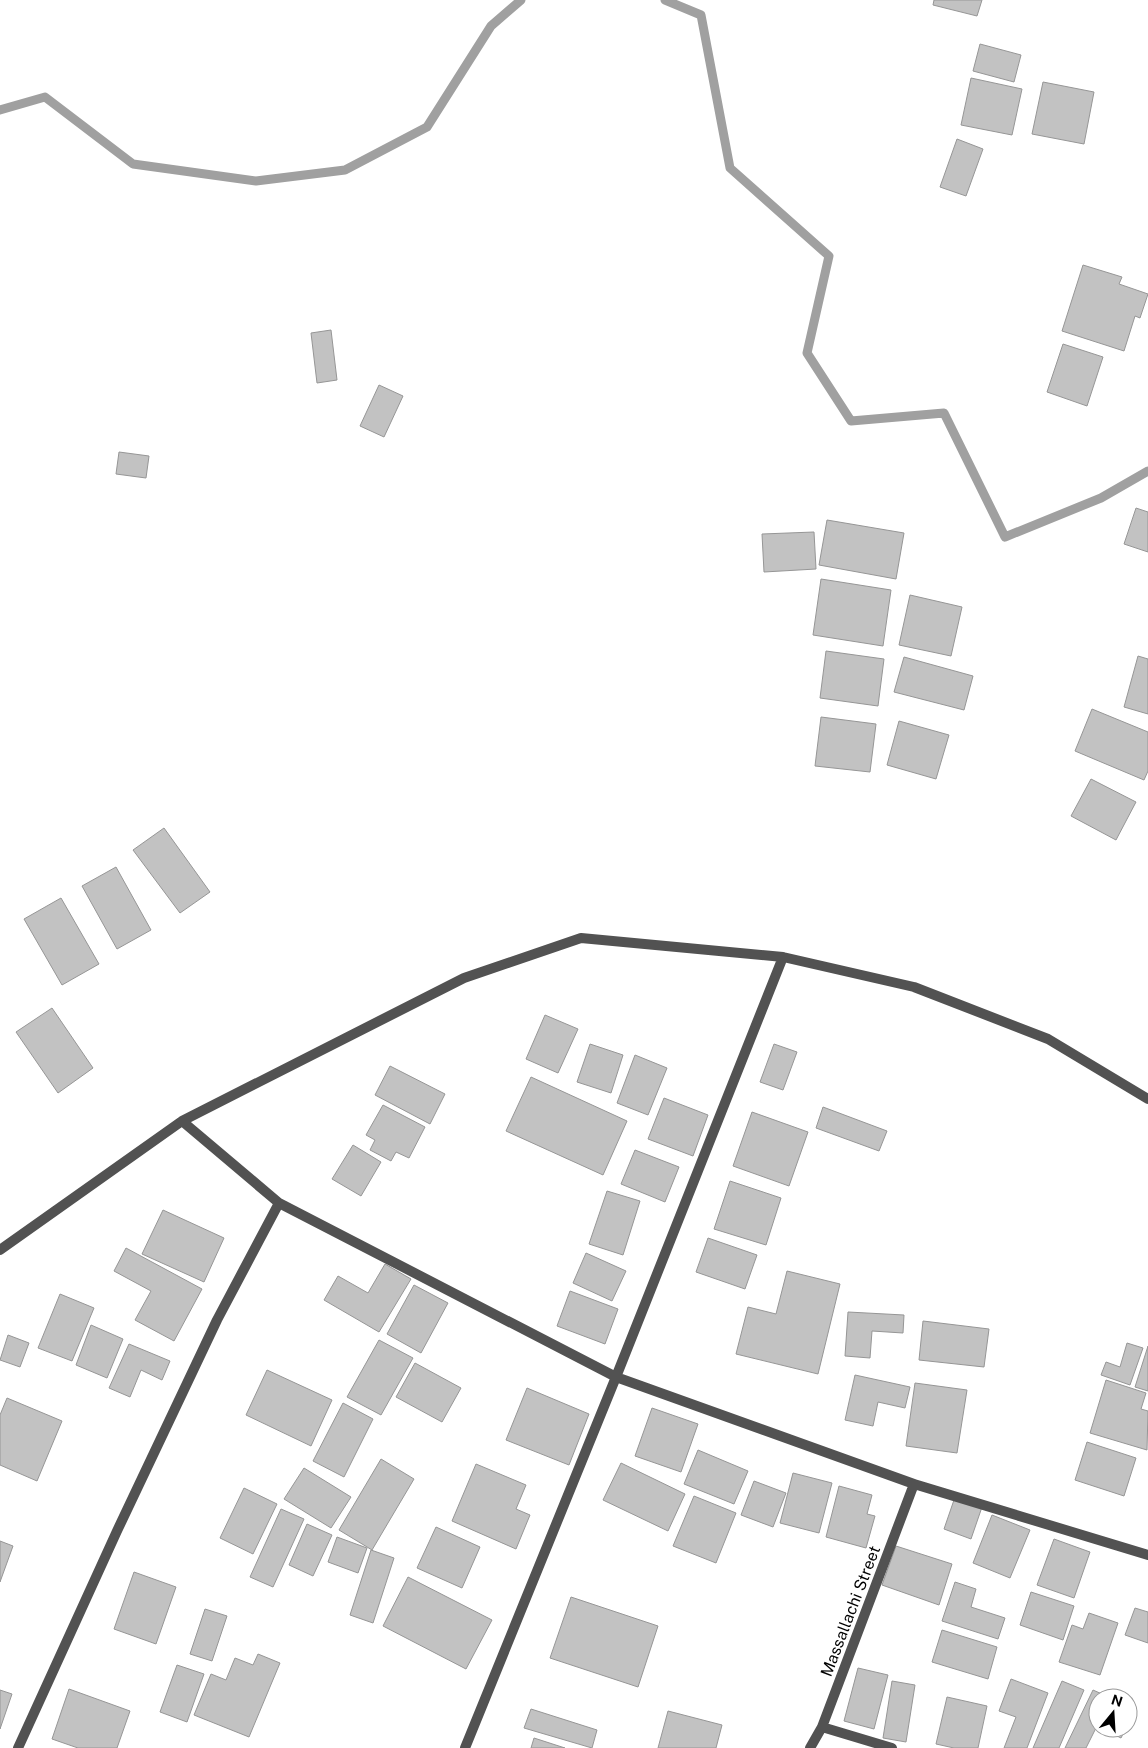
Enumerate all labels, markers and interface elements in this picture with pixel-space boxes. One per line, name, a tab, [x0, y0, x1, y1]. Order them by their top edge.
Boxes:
street label: Massallachi Street	[817, 1543, 884, 1679]
north arrow	[1088, 1688, 1138, 1738]
text: N	[1109, 1691, 1125, 1710]

